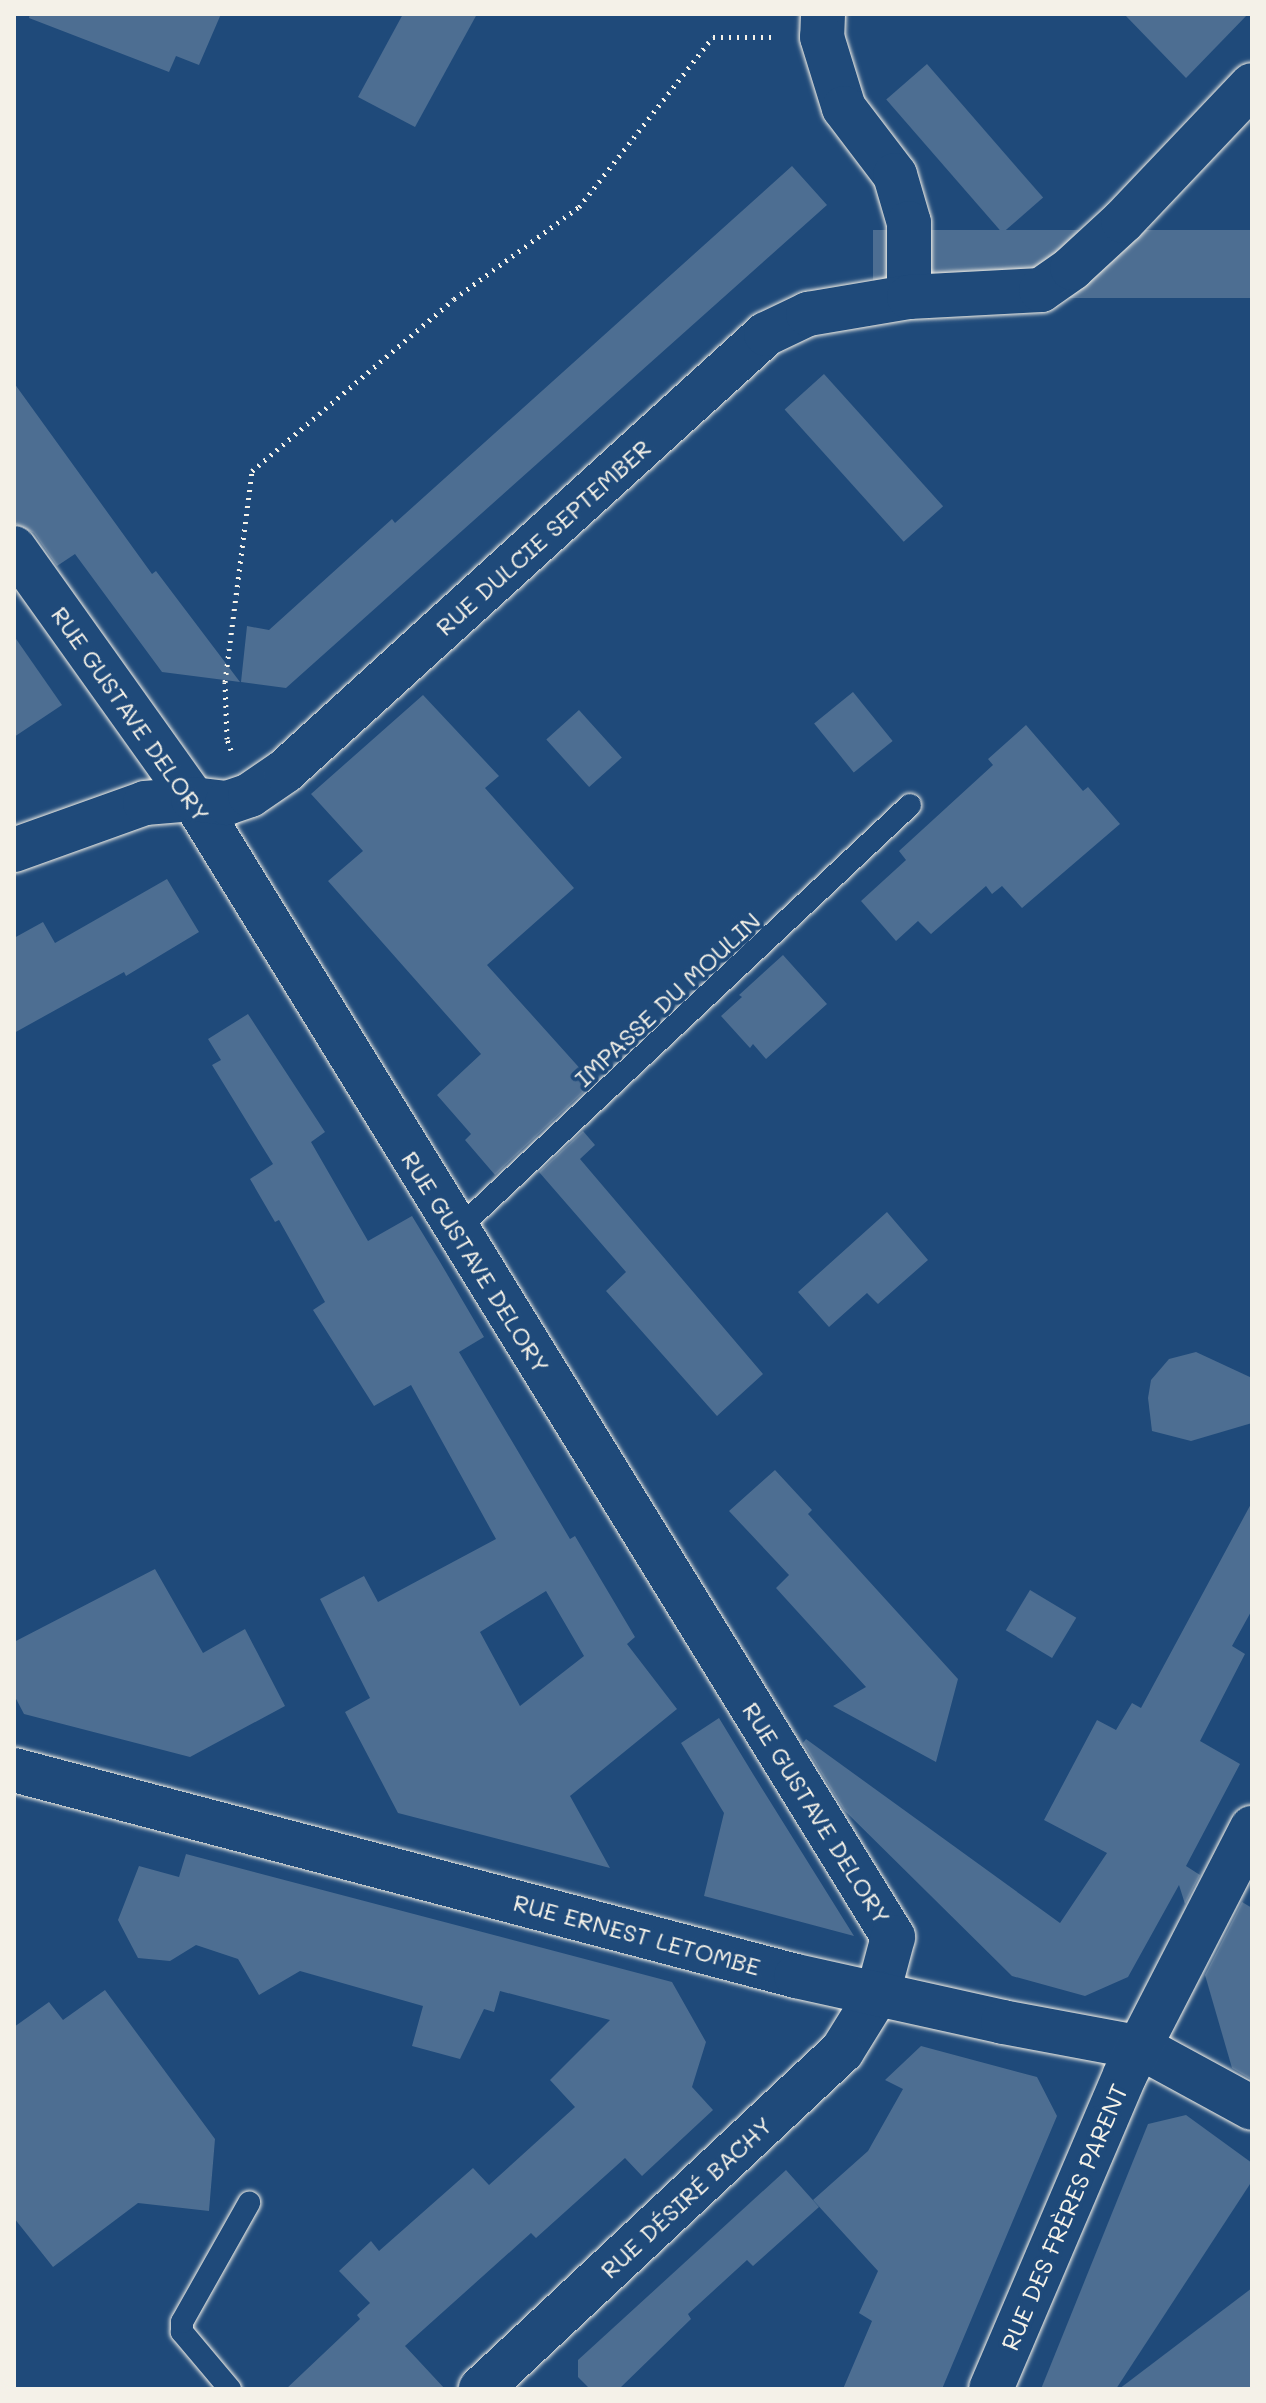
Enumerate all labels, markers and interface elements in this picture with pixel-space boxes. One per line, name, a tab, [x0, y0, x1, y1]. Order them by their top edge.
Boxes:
street label: RUE DULCIE SEPTEMBER	[430, 433, 656, 641]
street label: RUE GUSTAVE DELORY	[46, 601, 216, 827]
street label: IMPASSE DU MOULIN	[568, 906, 766, 1092]
street label: RUE GUSTAVE DELORY	[396, 1146, 556, 1378]
street label: RUE GUSTAVE DELORY	[737, 1697, 897, 1929]
street label: RUE ERNEST LETOMBE	[510, 1887, 764, 1981]
street label: RUE DES FRÈRES PARENT	[995, 2079, 1133, 2355]
street label: RUE DÉSIRÉ BACHY	[594, 2110, 778, 2284]

